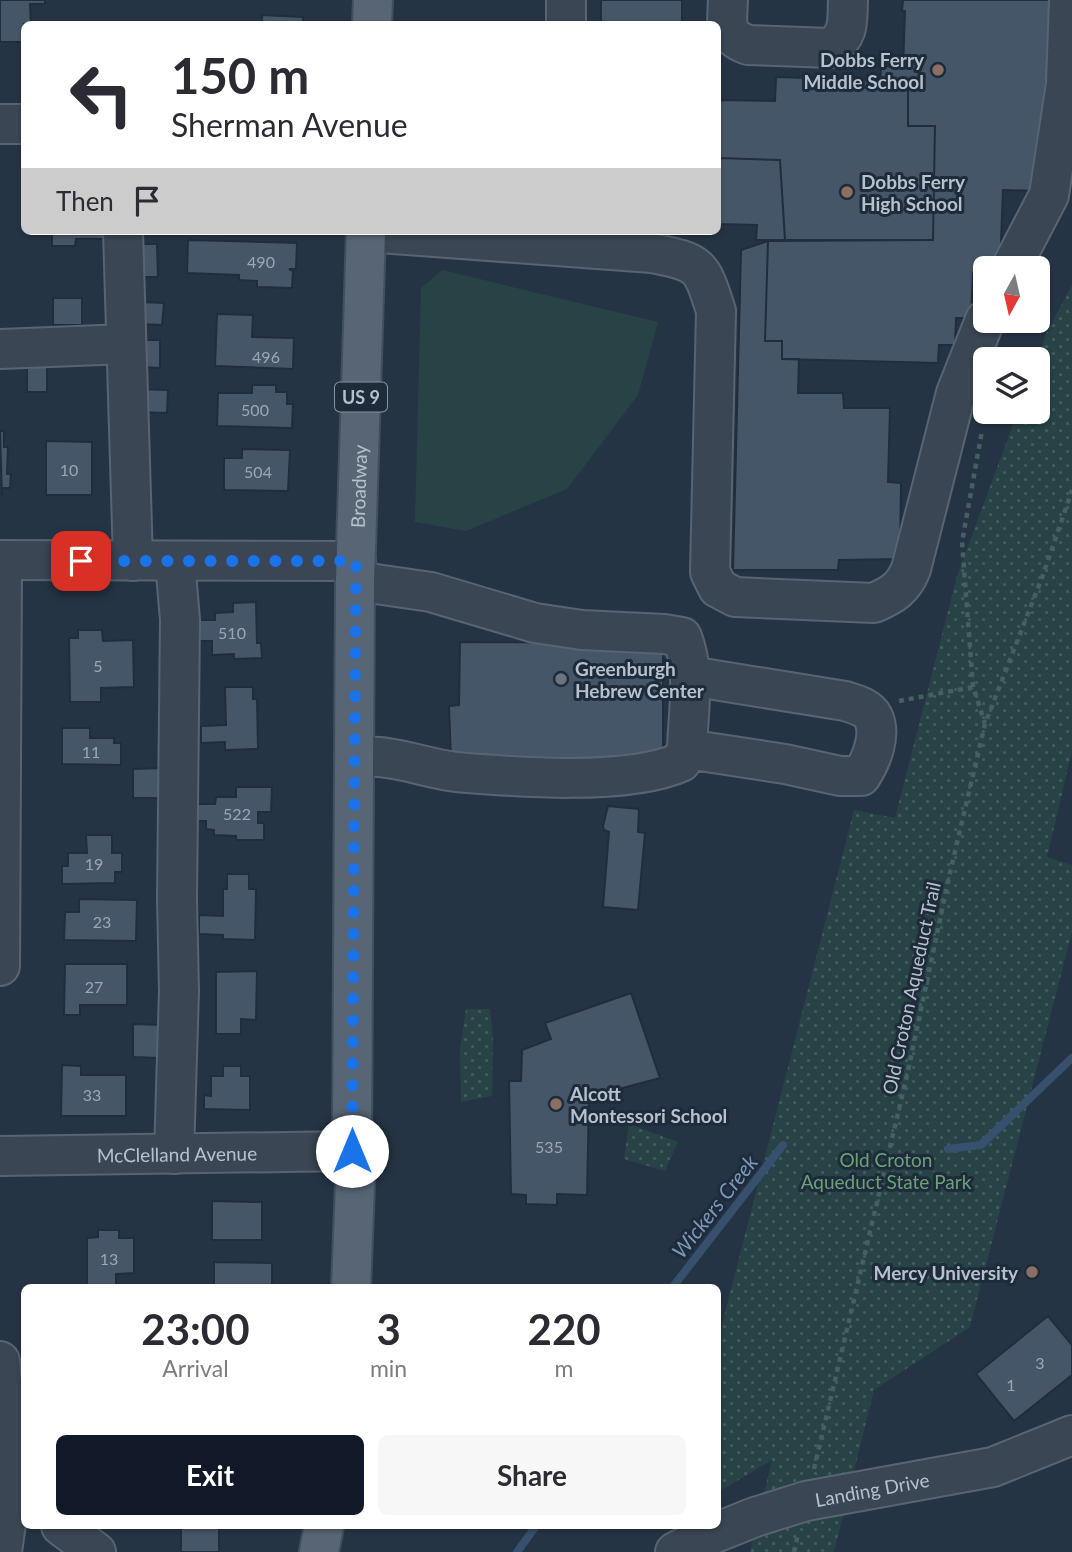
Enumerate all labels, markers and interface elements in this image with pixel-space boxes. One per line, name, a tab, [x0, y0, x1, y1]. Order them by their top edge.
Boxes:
text: 150 m	[171, 46, 309, 104]
place label: Dobbs Ferry Middle School	[803, 48, 925, 93]
icon: left	[56, 49, 147, 140]
marker: Dobbs Ferry Middle School	[930, 62, 946, 78]
text: Sherman Avenue	[171, 105, 408, 144]
place label: Dobbs Ferry High School	[861, 170, 966, 215]
icon: arrive	[128, 182, 166, 220]
marker: Dobbs Ferry High School	[839, 184, 855, 200]
text: Then	[56, 185, 114, 217]
house number: 490	[247, 252, 275, 271]
north arrow	[973, 256, 1050, 332]
map controls	[973, 256, 1050, 424]
house number: 496	[252, 347, 280, 366]
button: layers	[973, 347, 1050, 424]
road number: US 9	[335, 382, 387, 412]
house number: 500	[241, 400, 269, 419]
street label: Broadway	[345, 444, 371, 528]
house number: 10	[60, 460, 78, 479]
house number: 504	[244, 462, 272, 481]
pin	[51, 531, 111, 591]
icon: arrive	[62, 542, 100, 580]
house number: 510	[218, 623, 246, 642]
house number: 5	[93, 656, 103, 675]
place label: Greenburgh Hebrew Center	[575, 657, 705, 702]
marker: Greenburgh Hebrew Center	[553, 671, 569, 687]
house number: 11	[82, 742, 100, 761]
house number: 522	[223, 804, 251, 823]
house number: 19	[85, 854, 103, 873]
street label: Old Croton Aqueduct Trail	[877, 880, 945, 1096]
house number: 23	[93, 912, 111, 931]
house number: 27	[85, 977, 103, 996]
place label: Alcott Montessori School	[569, 1082, 727, 1127]
house number: 33	[83, 1085, 101, 1104]
marker: Alcott Montessori School	[548, 1096, 564, 1112]
position arrow	[315, 1114, 389, 1188]
house number: 535	[535, 1137, 563, 1156]
street label: McClelland Avenue	[97, 1141, 257, 1166]
park label: Old Croton Aqueduct State Park	[801, 1148, 972, 1193]
water label: Wickers Creek	[666, 1149, 763, 1263]
house number: 13	[100, 1249, 118, 1268]
place label: Mercy University	[874, 1261, 1019, 1284]
marker: Mercy University	[1024, 1264, 1040, 1280]
text: 23:00	[141, 1304, 250, 1354]
text: 3	[376, 1304, 401, 1354]
text: 220	[528, 1304, 601, 1354]
house number: 3	[1035, 1353, 1045, 1372]
text: Arrival	[162, 1354, 229, 1382]
text: min	[370, 1354, 407, 1382]
text: m	[555, 1354, 574, 1382]
house number: 1	[1006, 1375, 1016, 1394]
button: Exit	[56, 1435, 364, 1515]
button: Share	[378, 1435, 686, 1515]
street label: Landing Drive	[813, 1467, 931, 1511]

